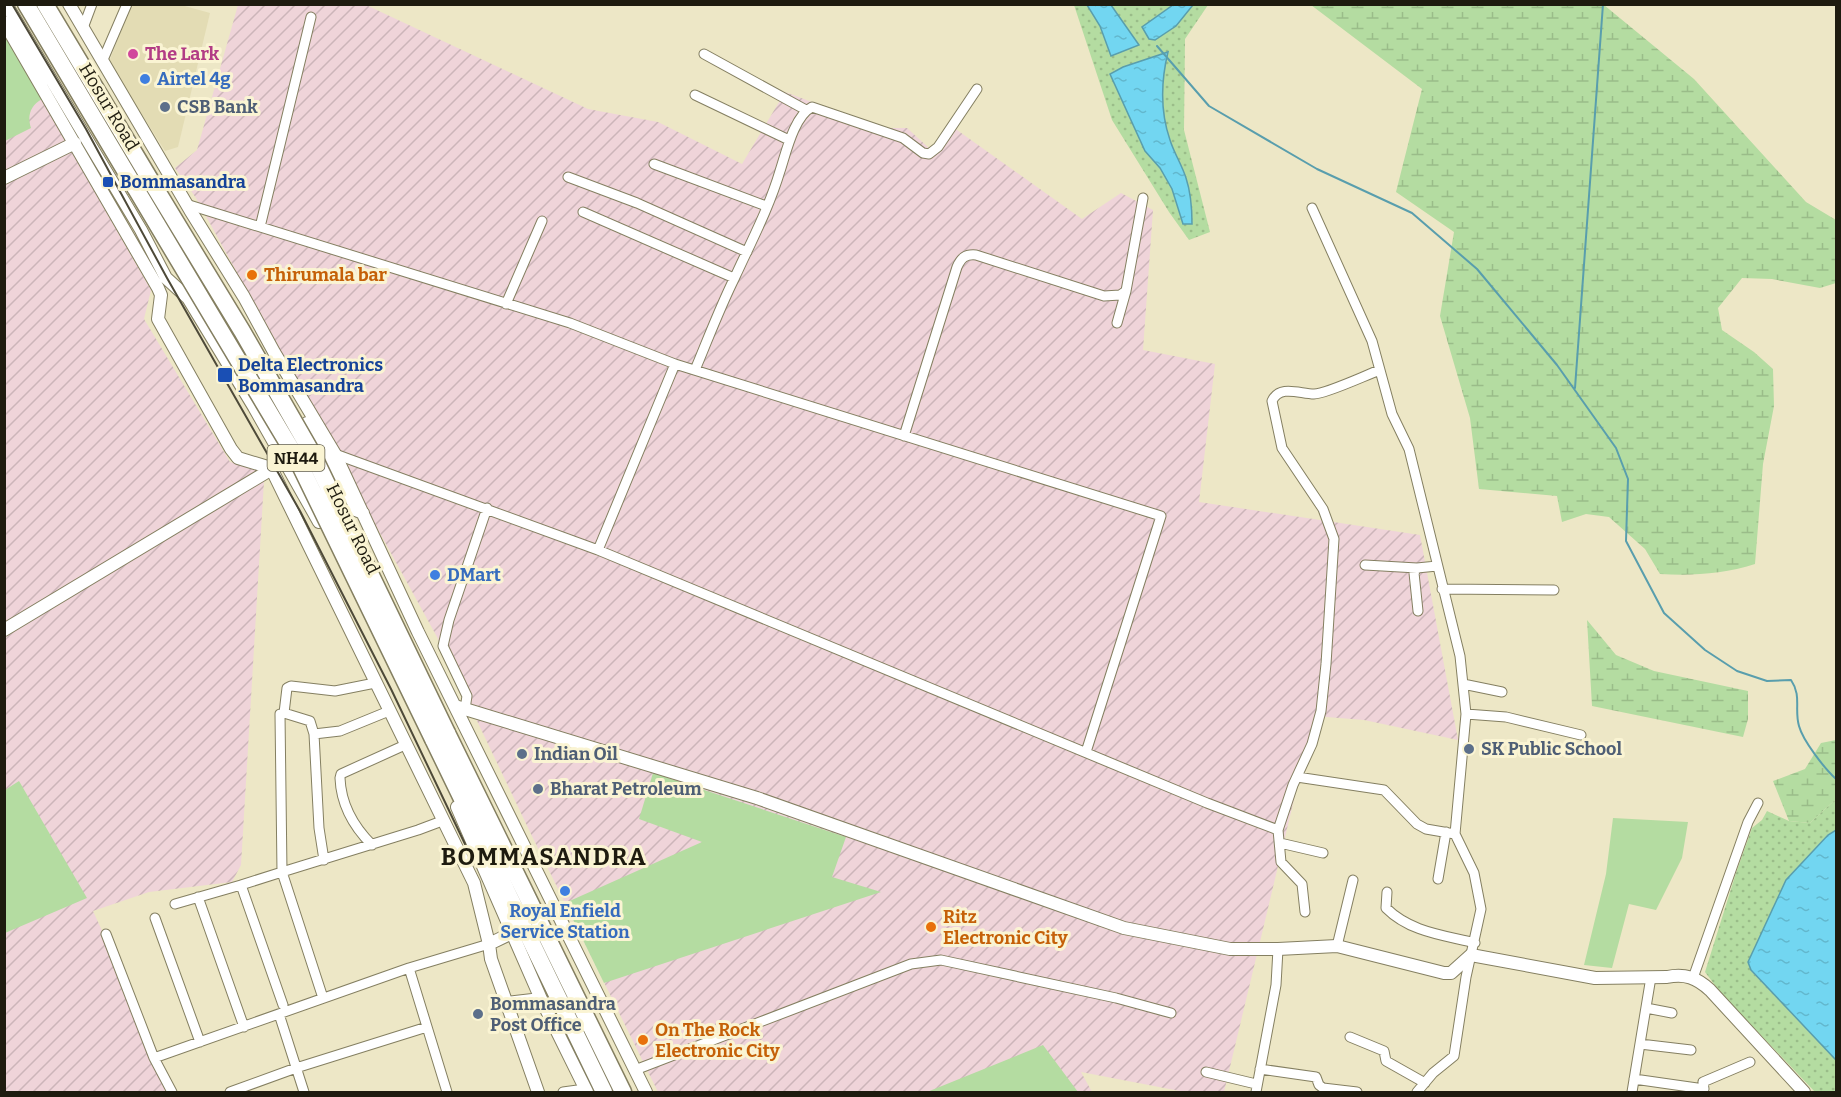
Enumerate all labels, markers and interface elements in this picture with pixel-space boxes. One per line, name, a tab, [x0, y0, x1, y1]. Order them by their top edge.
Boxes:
place label: The Lark	[145, 43, 220, 65]
marker: The Lark	[126, 47, 140, 61]
street label: Hosur Road	[74, 59, 144, 155]
place label: Airtel 4g	[157, 68, 231, 90]
marker: Airtel 4g	[138, 72, 152, 86]
place label: CSB Bank	[177, 96, 258, 118]
marker: CSB Bank	[158, 100, 172, 114]
place label: Bommasandra	[120, 171, 246, 193]
marker: Bommasandra	[101, 175, 115, 189]
place label: Thirumala bar	[264, 264, 388, 286]
marker: Thirumala bar	[245, 268, 259, 282]
place label: Delta Electronics Bommasandra	[238, 354, 383, 397]
marker: Delta Electronics Bommasandra	[216, 366, 234, 384]
road number: NH44	[268, 445, 324, 471]
street label: Hosur Road	[322, 480, 385, 578]
place label: DMart	[447, 564, 501, 586]
marker: DMart	[428, 568, 442, 582]
place label: SK Public School	[1481, 738, 1622, 760]
marker: SK Public School	[1462, 742, 1476, 756]
place label: Indian Oil	[534, 743, 618, 765]
marker: Indian Oil	[515, 747, 529, 761]
place label: Bharat Petroleum	[550, 778, 702, 800]
marker: Bharat Petroleum	[531, 782, 545, 796]
district label: BOMMASANDRA	[441, 843, 647, 871]
marker: Royal Enfield Service Station	[558, 884, 572, 898]
place label: Royal Enfield Service Station	[500, 900, 630, 943]
place label: Ritz Electronic City	[943, 906, 1069, 949]
marker: Ritz Electronic City	[924, 920, 938, 934]
place label: Bommasandra Post Office	[490, 993, 616, 1036]
marker: Bommasandra Post Office	[471, 1007, 485, 1021]
place label: On The Rock Electronic City	[655, 1019, 781, 1062]
marker: On The Rock Electronic City	[636, 1033, 650, 1047]

